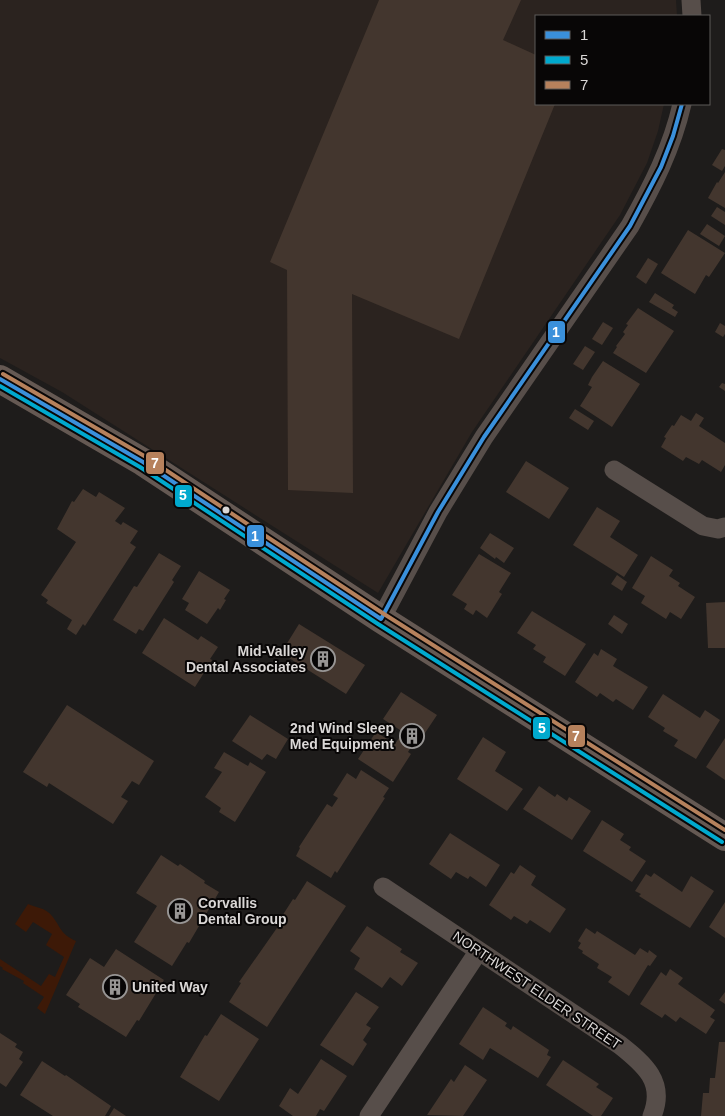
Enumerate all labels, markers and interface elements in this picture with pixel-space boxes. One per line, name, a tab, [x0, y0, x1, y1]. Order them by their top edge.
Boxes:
legend	[535, 15, 710, 105]
text: 1	[580, 26, 588, 43]
text: 5	[580, 51, 588, 68]
text: 7	[580, 76, 588, 93]
line badge: 1	[547, 320, 566, 344]
text: 1	[552, 324, 560, 340]
line badge: 7	[145, 451, 165, 475]
text: 7	[151, 455, 159, 471]
line badge: 5	[174, 484, 193, 508]
text: 5	[179, 487, 187, 503]
unlabelled marker	[221, 505, 231, 515]
line badge: 1	[246, 524, 265, 548]
text: 1	[251, 528, 259, 544]
place label: Mid-Valley Dental Associates	[186, 643, 306, 675]
building icon: Mid-Valley Dental Associates	[310, 646, 336, 672]
line badge: 5	[532, 716, 551, 740]
place label: 2nd Wind Sleep Med Equipment	[290, 720, 394, 752]
text: 5	[538, 720, 546, 736]
building icon: 2nd Wind Sleep Med Equipment	[399, 723, 425, 749]
line badge: 7	[567, 724, 586, 748]
text: 7	[572, 728, 580, 744]
place label: Corvallis Dental Group	[198, 895, 287, 927]
building icon: Corvallis Dental Group	[167, 898, 193, 924]
street label: NORTHWEST ELDER STREET	[450, 928, 624, 1053]
building icon: United Way	[102, 974, 128, 1000]
place label: United Way	[132, 979, 208, 995]

